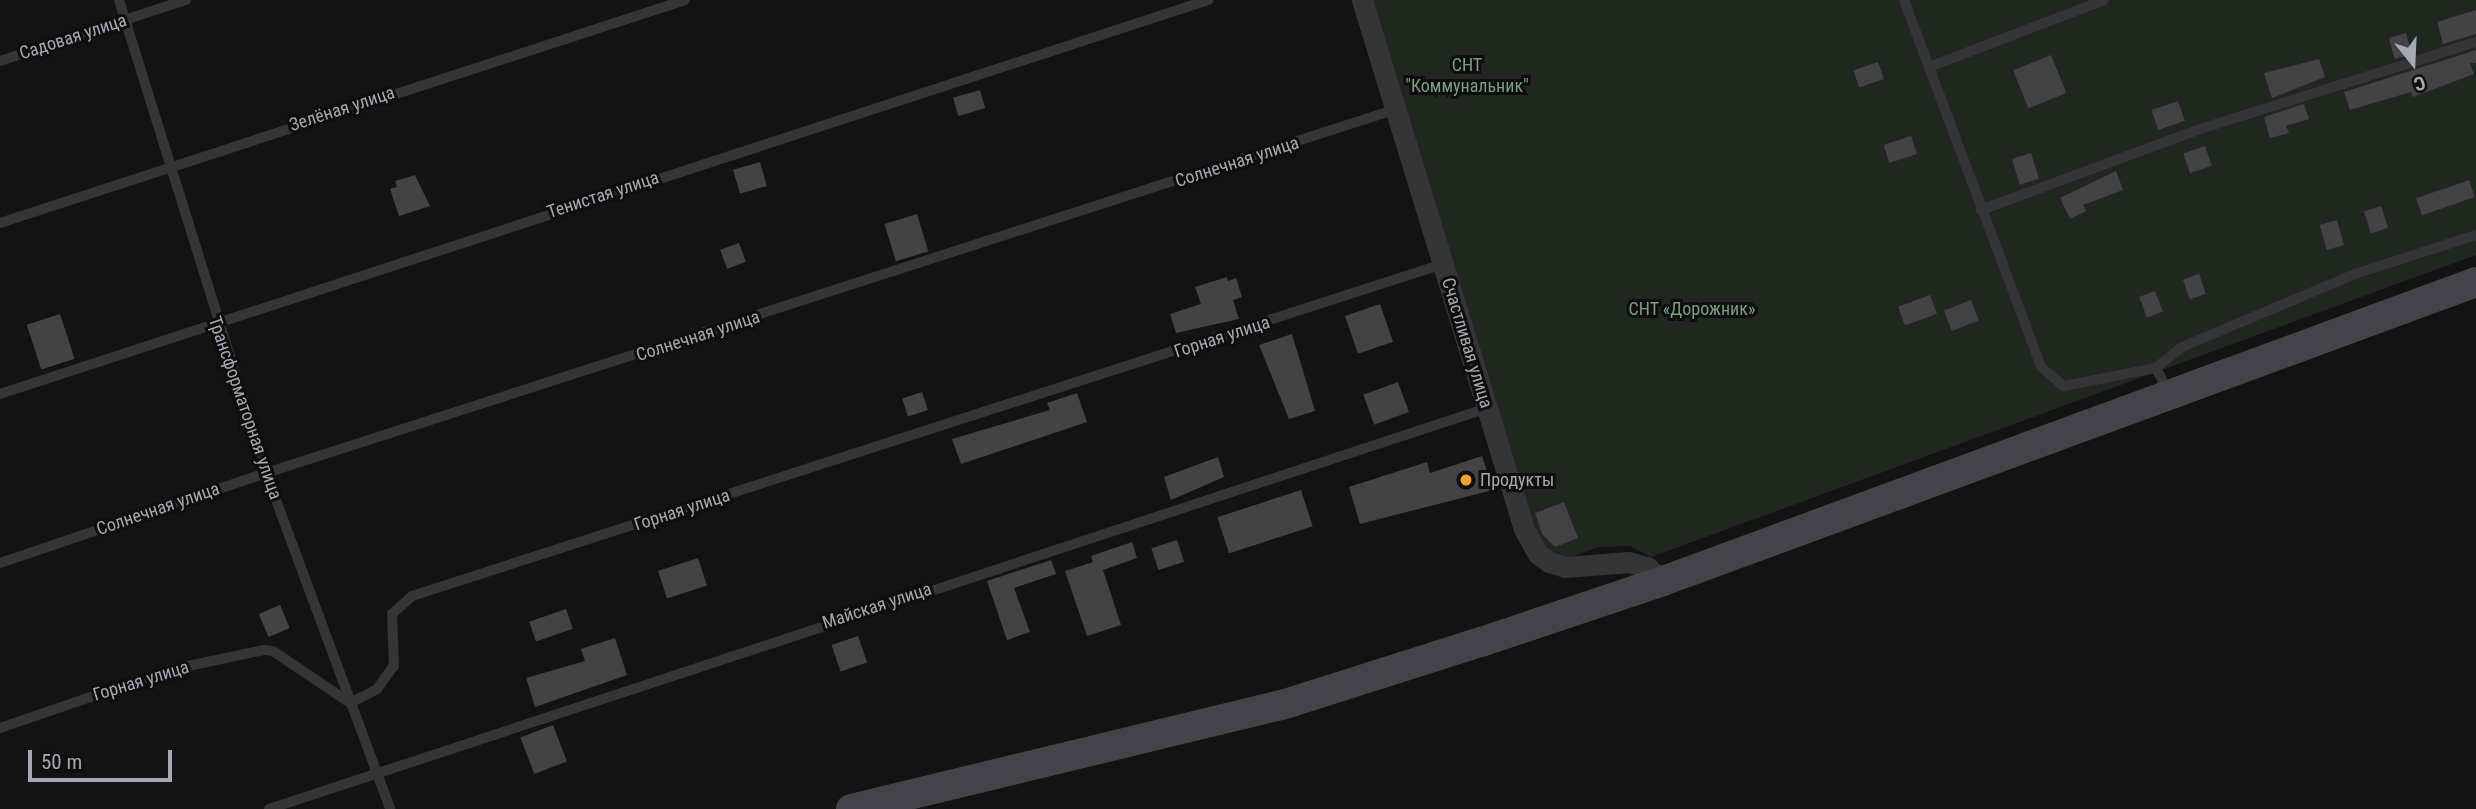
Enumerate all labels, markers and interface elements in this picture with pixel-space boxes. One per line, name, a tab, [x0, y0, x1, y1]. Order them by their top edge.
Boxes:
street label: Садовая улица	[17, 9, 129, 65]
north arrow	[2378, 28, 2448, 98]
park label: СНТ "Коммунальник"	[1405, 55, 1529, 98]
text: С	[2411, 71, 2428, 96]
street label: Зелёная улица	[287, 82, 397, 136]
street label: Солнечная улица	[1172, 132, 1302, 192]
street label: Тенистая улица	[544, 167, 662, 223]
street label: Счастливая улица	[1437, 275, 1497, 411]
park label: СНТ «Дорожник»	[1628, 298, 1756, 320]
street label: Солнечная улица	[633, 306, 763, 366]
street label: Горная улица	[1171, 311, 1273, 363]
street label: Трансформаторная улица	[204, 314, 286, 502]
place label: Продукты	[1480, 469, 1554, 491]
marker: Продукты	[1458, 472, 1474, 488]
street label: Солнечная улица	[94, 478, 222, 540]
street label: Горная улица	[631, 484, 733, 536]
street label: Майская улица	[820, 578, 934, 634]
street label: Горная улица	[90, 656, 192, 706]
scale bar	[32, 736, 175, 780]
text: 50 m	[41, 750, 82, 774]

